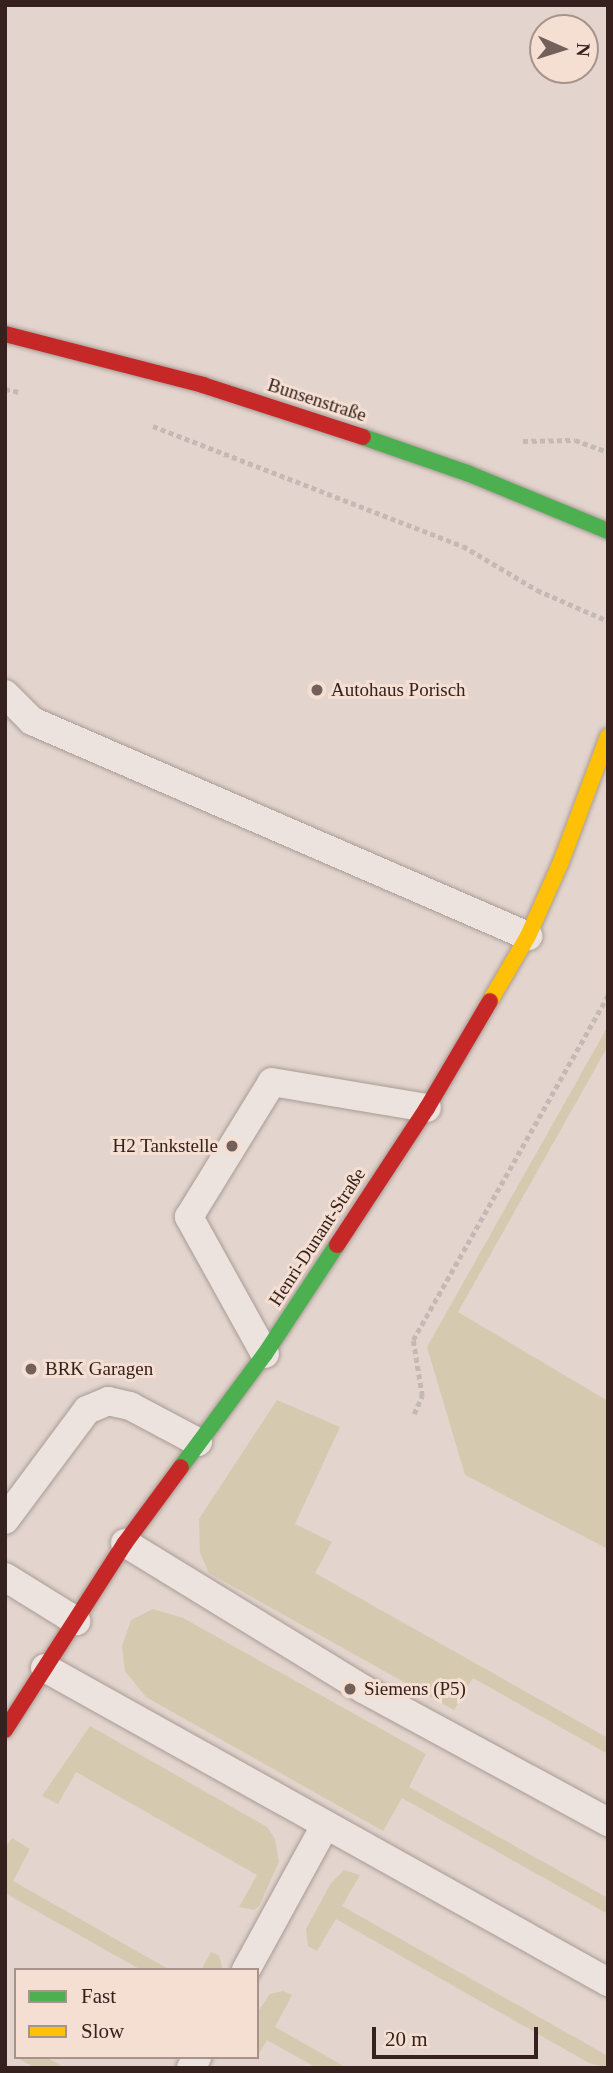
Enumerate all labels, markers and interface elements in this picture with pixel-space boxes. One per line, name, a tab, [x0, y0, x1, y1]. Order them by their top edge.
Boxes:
north arrow	[529, 14, 599, 84]
text: N	[573, 43, 594, 57]
street label: Bunsenstraße	[265, 373, 369, 427]
place label: Autohaus Porisch	[331, 679, 466, 701]
marker: Autohaus Porisch	[309, 682, 325, 698]
place label: H2 Tankstelle	[112, 1135, 218, 1157]
marker: H2 Tankstelle	[224, 1138, 240, 1154]
street label: Henri-Dunant-Straße	[264, 1164, 370, 1310]
place label: BRK Garagen	[45, 1358, 153, 1380]
marker: BRK Garagen	[23, 1361, 39, 1377]
place label: Siemens (P5)	[364, 1678, 466, 1700]
marker: Siemens (P5)	[342, 1681, 358, 1697]
legend	[14, 1968, 259, 2059]
text: Fast	[81, 1984, 116, 2008]
scale bar	[375, 2014, 541, 2058]
text: Slow	[81, 2019, 124, 2043]
text: 20 m	[385, 2027, 428, 2051]

